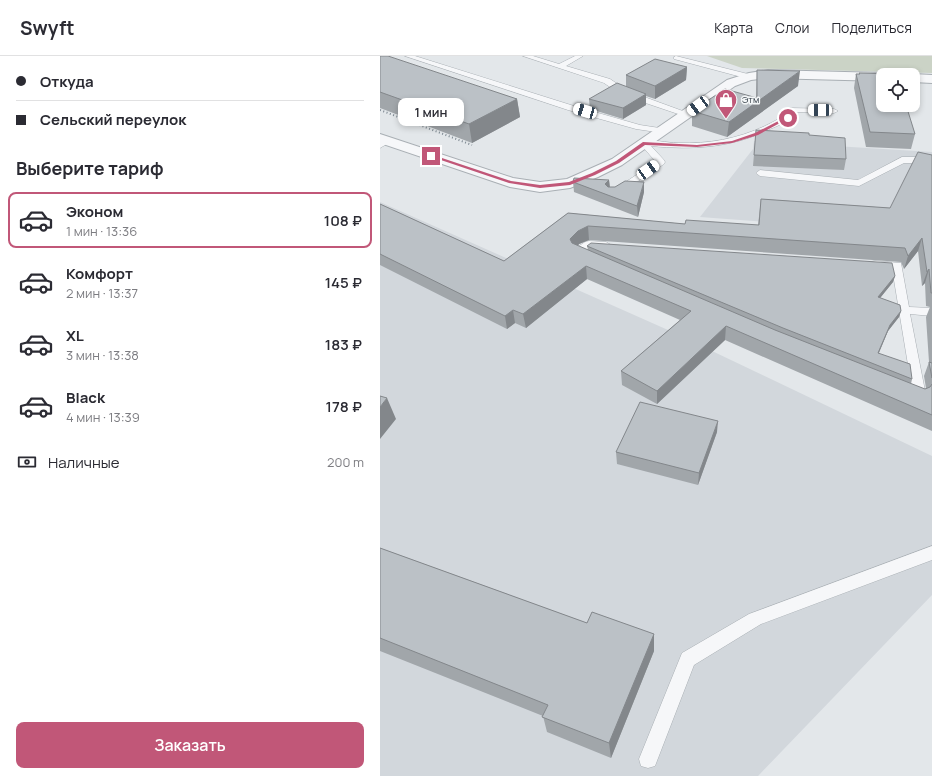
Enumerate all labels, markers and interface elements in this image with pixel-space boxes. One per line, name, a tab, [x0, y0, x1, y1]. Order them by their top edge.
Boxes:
text: Swyft	[20, 15, 74, 41]
text: Карта	[714, 18, 753, 37]
text: Слои	[775, 18, 809, 37]
text: Поделиться	[831, 18, 912, 37]
map controls	[876, 68, 920, 112]
button: locate	[876, 68, 920, 112]
text: Откуда	[40, 71, 94, 92]
shop icon: Этм	[713, 87, 739, 120]
place label: Этм	[742, 93, 759, 106]
car	[685, 94, 711, 118]
callout: 1 мин	[398, 98, 464, 126]
car	[572, 102, 598, 120]
text: 1 мин	[414, 103, 448, 121]
car	[808, 104, 832, 116]
text: Сельский переулок	[40, 109, 186, 130]
route start	[779, 109, 797, 127]
route end	[422, 147, 440, 165]
text: Выберите тариф	[16, 156, 164, 180]
car	[635, 158, 661, 182]
text: Эконом	[66, 201, 123, 222]
icon: car	[18, 202, 54, 238]
text: 108 ₽	[324, 210, 362, 231]
text: 1 мин · 13:36	[66, 222, 137, 240]
text: Комфорт	[66, 263, 133, 284]
icon: car	[18, 264, 54, 300]
text: 145 ₽	[325, 272, 362, 293]
text: 2 мин · 13:37	[66, 284, 138, 302]
text: XL	[66, 325, 84, 346]
icon: car	[18, 326, 54, 362]
text: 183 ₽	[325, 334, 362, 355]
text: 3 мин · 13:38	[66, 346, 139, 364]
text: Black	[66, 387, 105, 408]
icon: car	[18, 388, 54, 424]
text: 178 ₽	[326, 396, 362, 417]
text: 4 мин · 13:39	[66, 408, 140, 426]
icon: cash	[16, 451, 38, 473]
text: Наличные	[48, 452, 120, 473]
text: 200 m	[327, 453, 364, 471]
button: Заказать	[16, 722, 364, 768]

